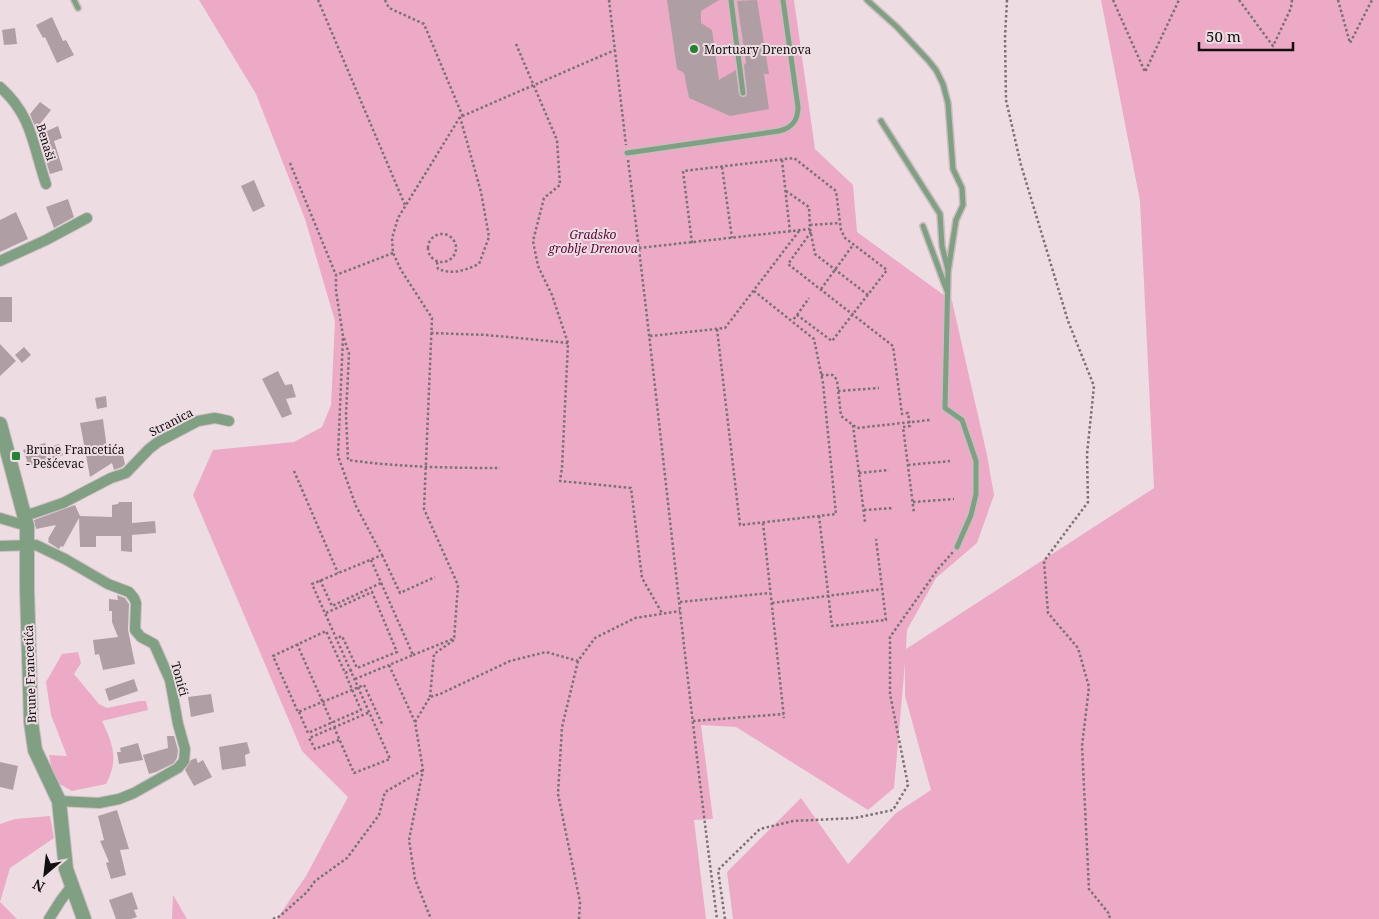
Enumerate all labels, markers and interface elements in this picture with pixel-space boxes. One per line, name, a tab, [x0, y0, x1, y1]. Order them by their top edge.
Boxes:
scale bar	[1199, 20, 1293, 52]
text: 50 m	[1206, 26, 1241, 46]
place label: Mortuary Drenova	[704, 41, 811, 58]
marker: Mortuary Drenova	[688, 43, 700, 55]
street label: Benaši	[32, 121, 60, 163]
park label: Gradsko groblje Drenova	[547, 226, 638, 257]
street label: Stranica	[146, 404, 196, 440]
place label: Brune Francetića - Pešćevac	[26, 441, 125, 472]
marker: Brune Francetića - Pešćevac	[10, 450, 22, 462]
street label: Brune Francetića	[20, 624, 40, 723]
street label: Tonići	[167, 660, 193, 698]
north arrow	[20, 849, 70, 899]
text: N	[29, 875, 48, 897]

